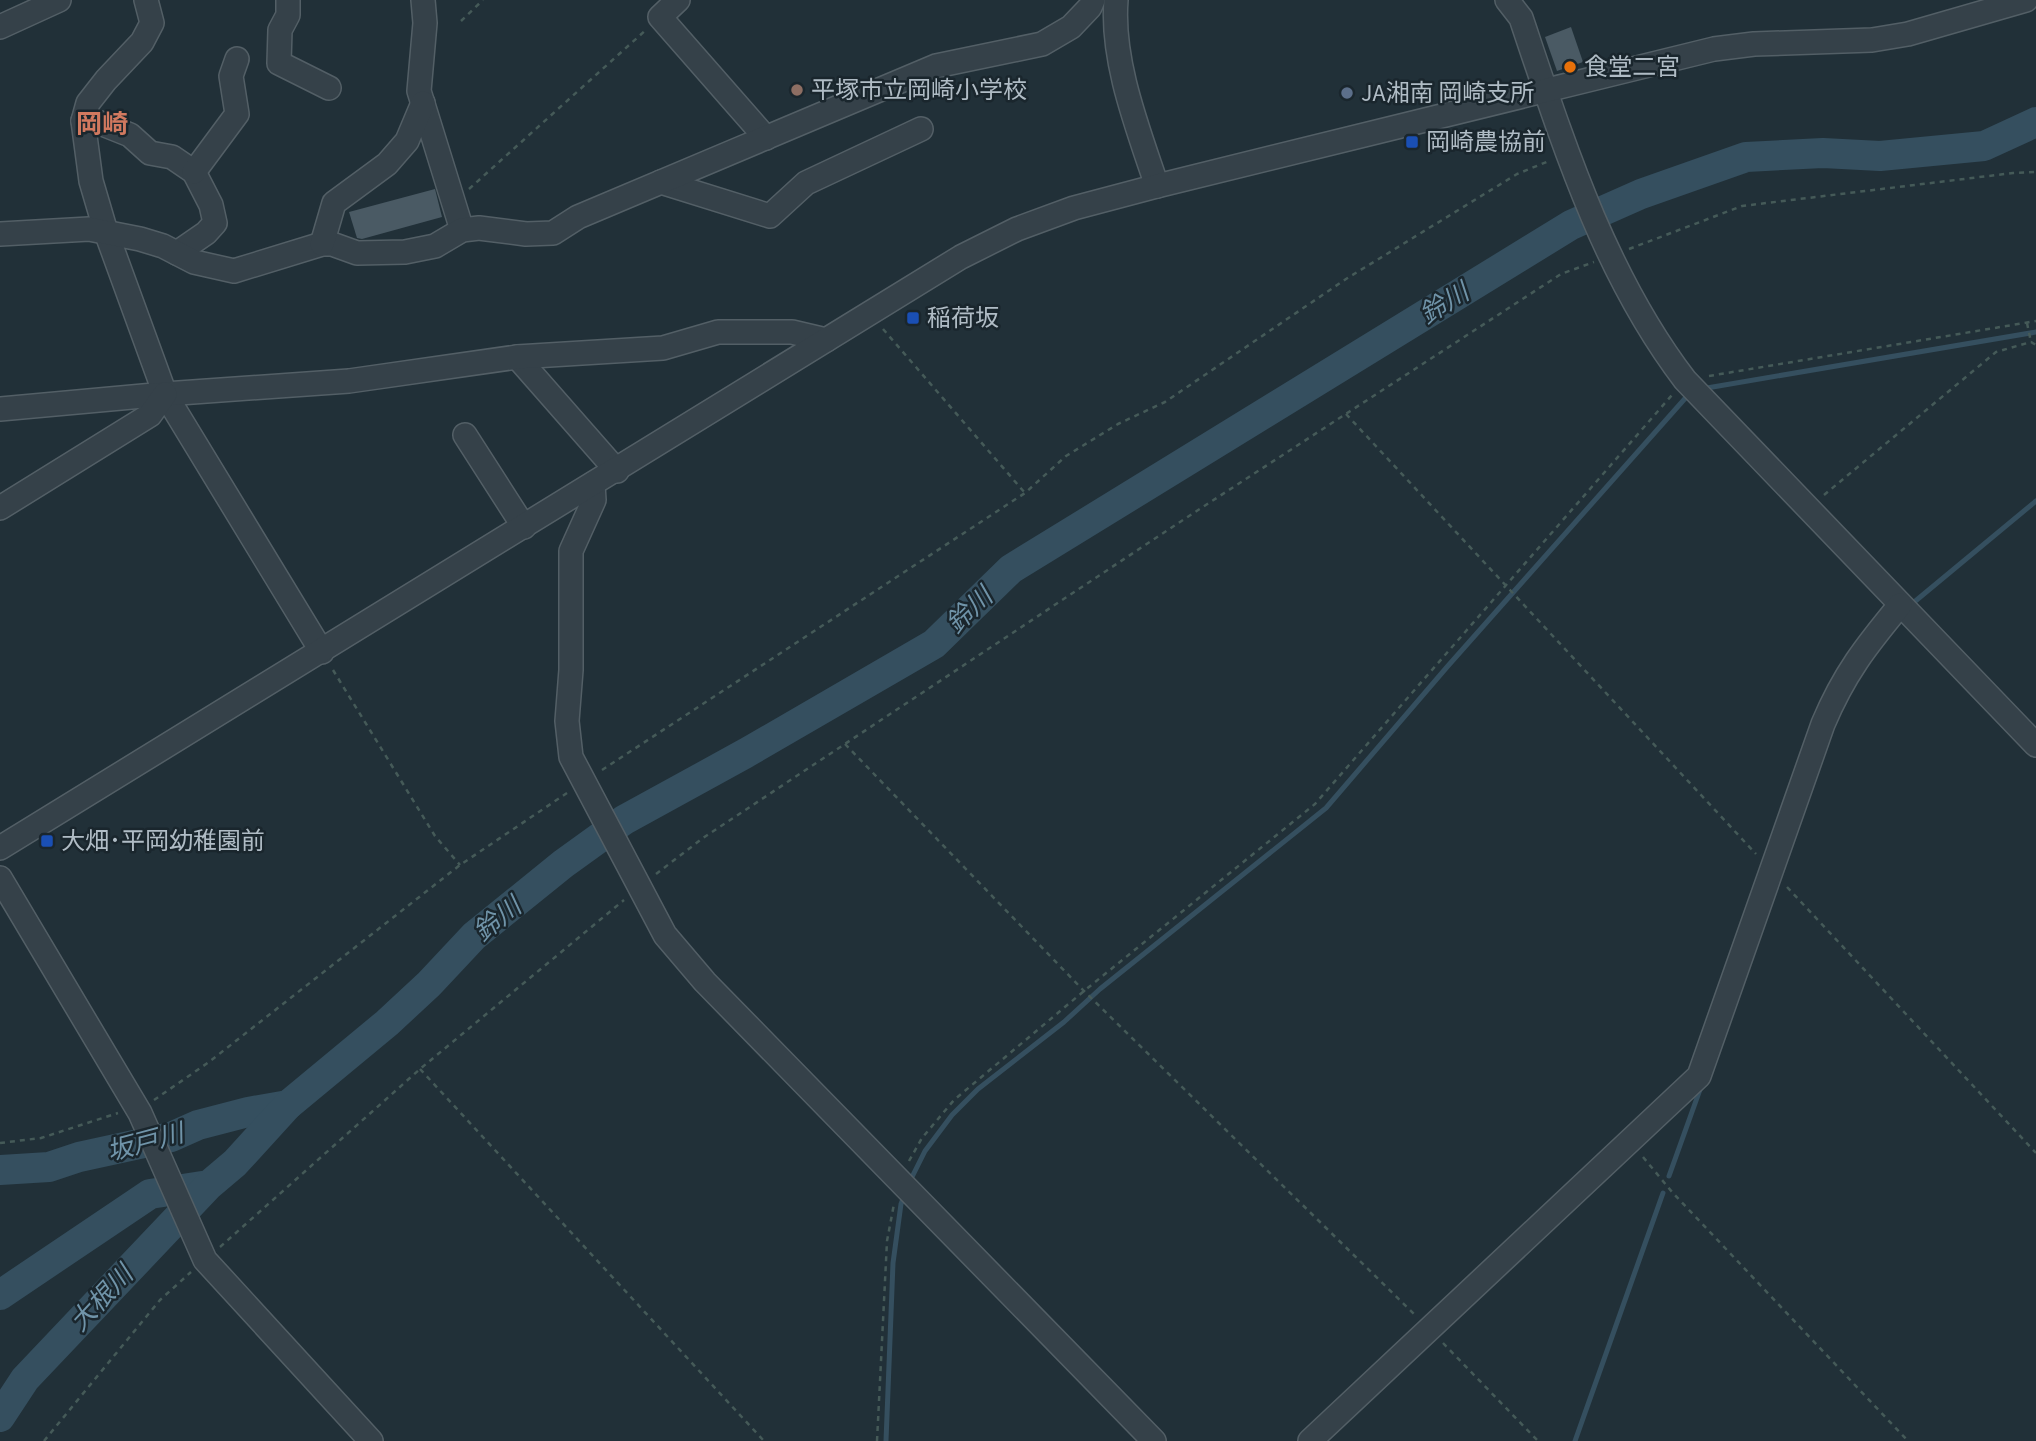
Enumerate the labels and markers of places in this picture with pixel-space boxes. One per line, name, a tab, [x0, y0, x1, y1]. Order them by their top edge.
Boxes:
place label: 食堂二宮	[1584, 50, 1680, 85]
marker: 食堂二宮	[1562, 59, 1578, 75]
place label: 平塚市立岡崎小学校	[811, 73, 1027, 108]
place label: JA湘南 岡崎支所	[1361, 76, 1534, 111]
marker: 平塚市立岡崎小学校	[789, 82, 805, 98]
marker: JA湘南 岡崎支所	[1339, 85, 1355, 101]
place label: 岡崎農協前	[1426, 125, 1546, 160]
marker: 岡崎農協前	[1404, 134, 1420, 150]
place label: 稲荷坂	[927, 301, 999, 336]
marker: 稲荷坂	[905, 310, 921, 326]
place label: 大畑･平岡幼稚園前	[61, 824, 265, 859]
marker: 大畑･平岡幼稚園前	[39, 833, 55, 849]

